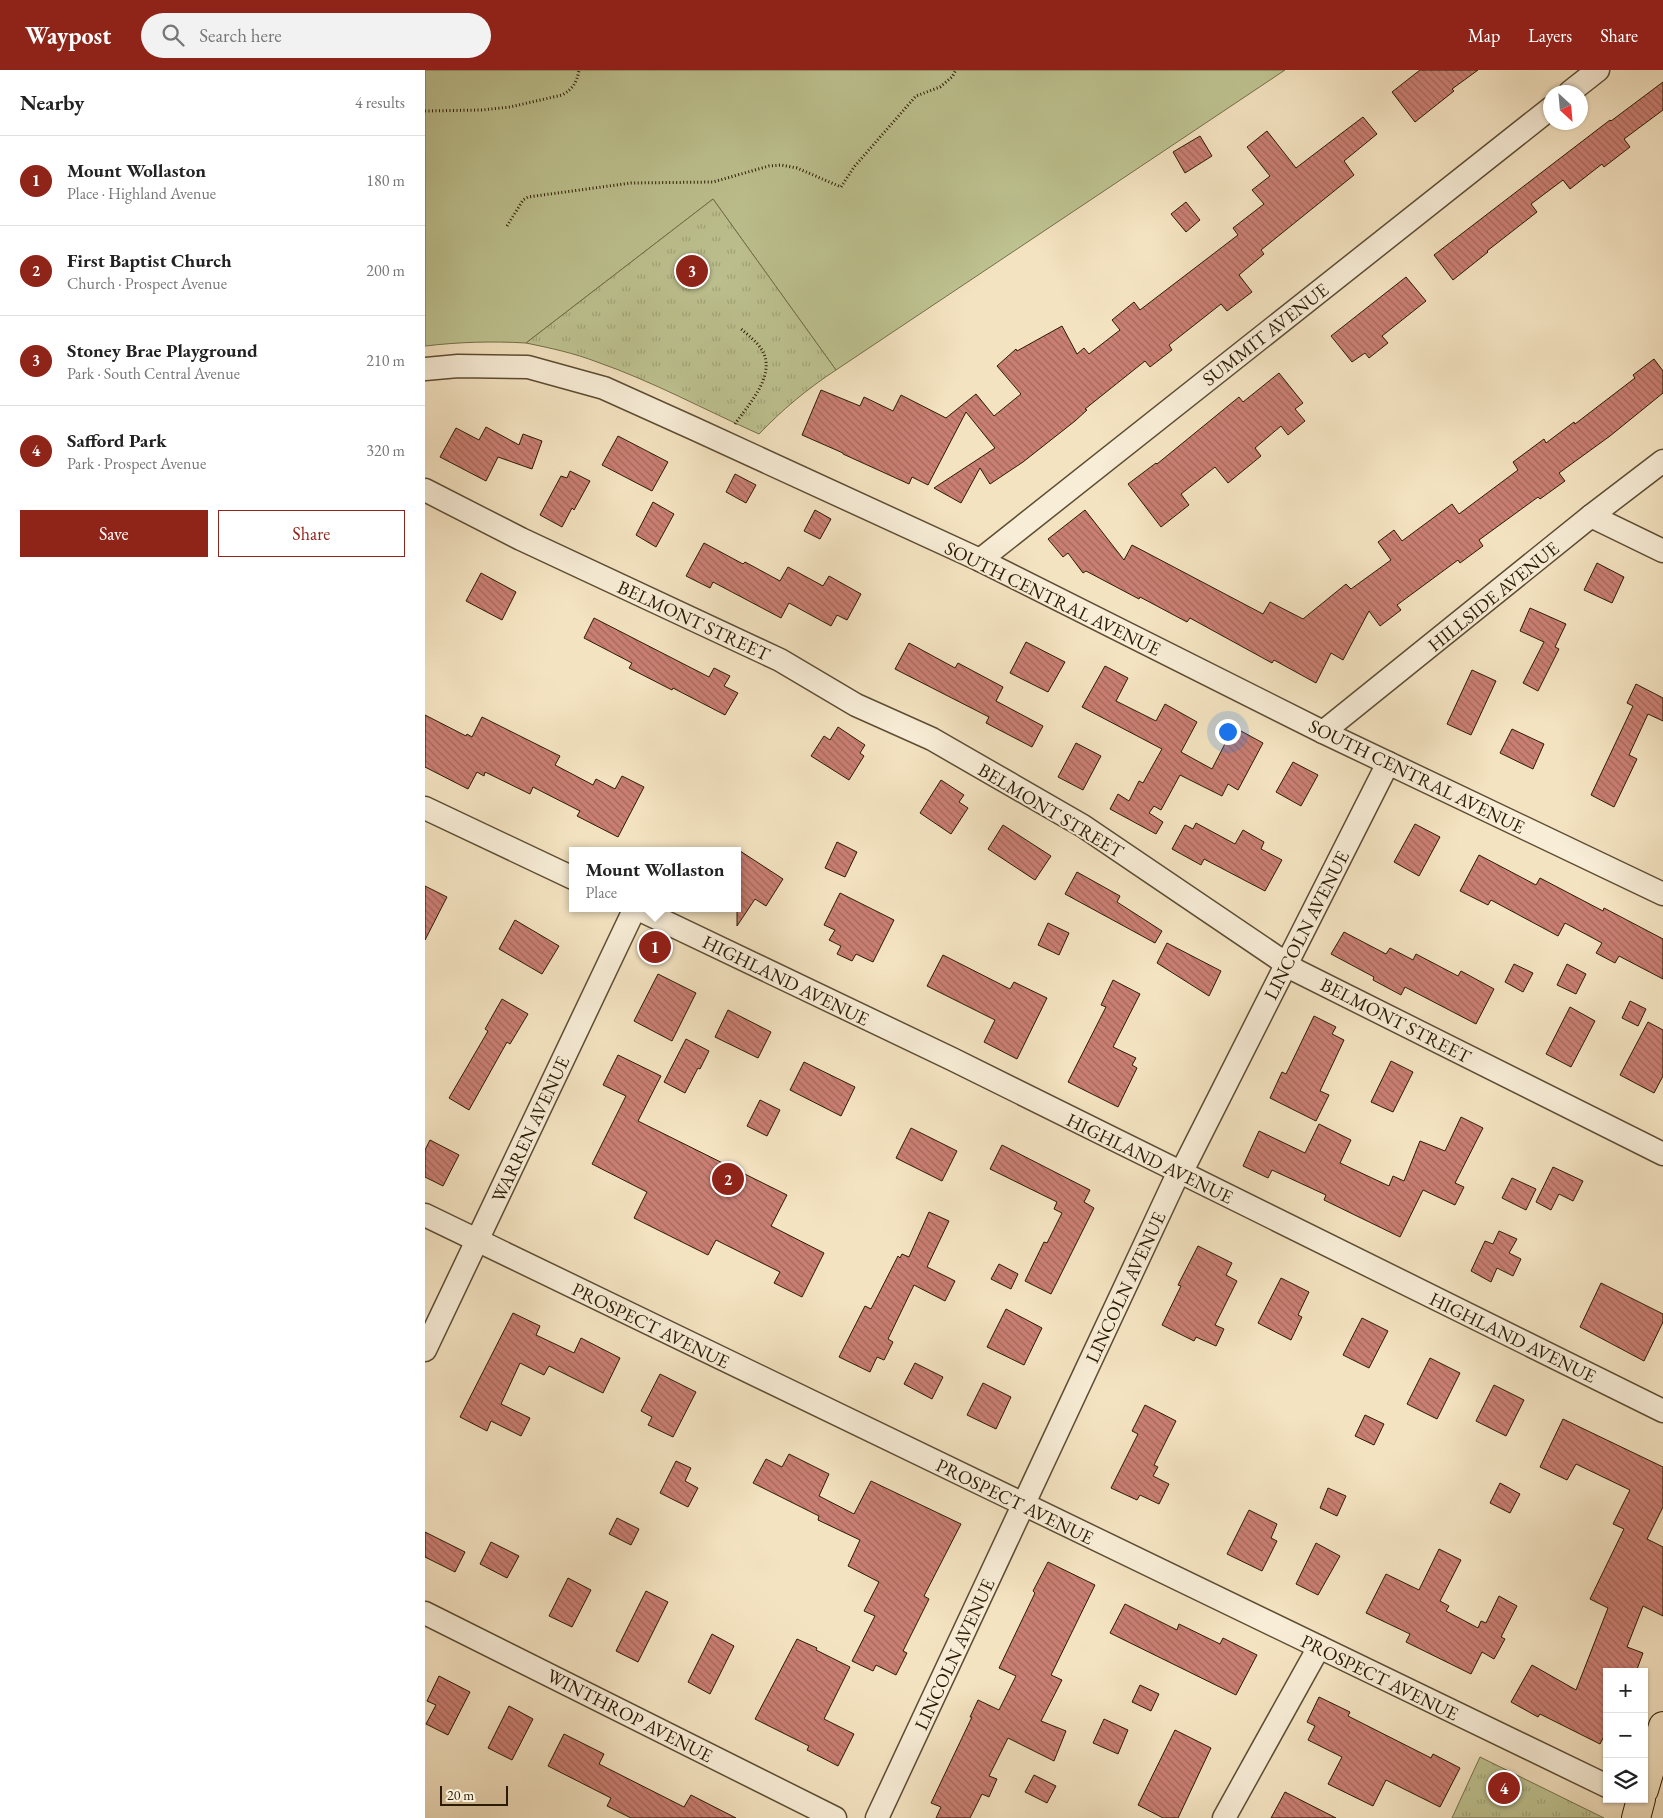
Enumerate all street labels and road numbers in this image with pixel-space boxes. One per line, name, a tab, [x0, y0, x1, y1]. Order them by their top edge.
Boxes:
street label: SUMMIT AVENUE	[1197, 277, 1334, 392]
street label: SOUTH CENTRAL AVENUE	[941, 535, 1165, 662]
street label: HILLSIDE AVENUE	[1423, 536, 1564, 657]
street label: BELMONT STREET	[614, 574, 774, 667]
street label: SOUTH CENTRAL AVENUE	[1305, 713, 1529, 840]
street label: BELMONT STREET	[973, 757, 1128, 864]
street label: LINCOLN AVENUE	[1258, 846, 1355, 1004]
street label: HIGHLAND AVENUE	[698, 929, 873, 1032]
street label: BELMONT STREET	[1316, 972, 1475, 1069]
street label: WARREN AVENUE	[486, 1052, 575, 1206]
street label: HIGHLAND AVENUE	[1062, 1107, 1237, 1210]
street label: LINCOLN AVENUE	[1079, 1207, 1172, 1367]
street label: PROSPECT AVENUE	[568, 1276, 734, 1375]
street label: HIGHLAND AVENUE	[1425, 1286, 1600, 1389]
street label: PROSPECT AVENUE	[932, 1452, 1098, 1551]
street label: LINCOLN AVENUE	[908, 1574, 1001, 1734]
street label: PROSPECT AVENUE	[1297, 1628, 1463, 1727]
street label: WINTHROP AVENUE	[543, 1663, 717, 1768]

